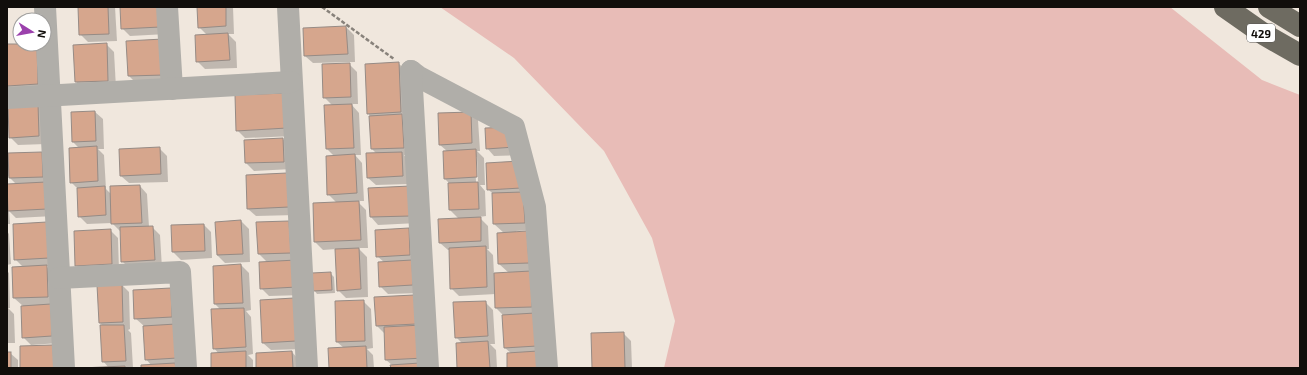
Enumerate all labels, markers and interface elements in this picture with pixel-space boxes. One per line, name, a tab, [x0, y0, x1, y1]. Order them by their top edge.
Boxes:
north arrow	[12, 12, 52, 52]
road number: 429	[1247, 24, 1275, 42]
text: N	[35, 29, 49, 39]

